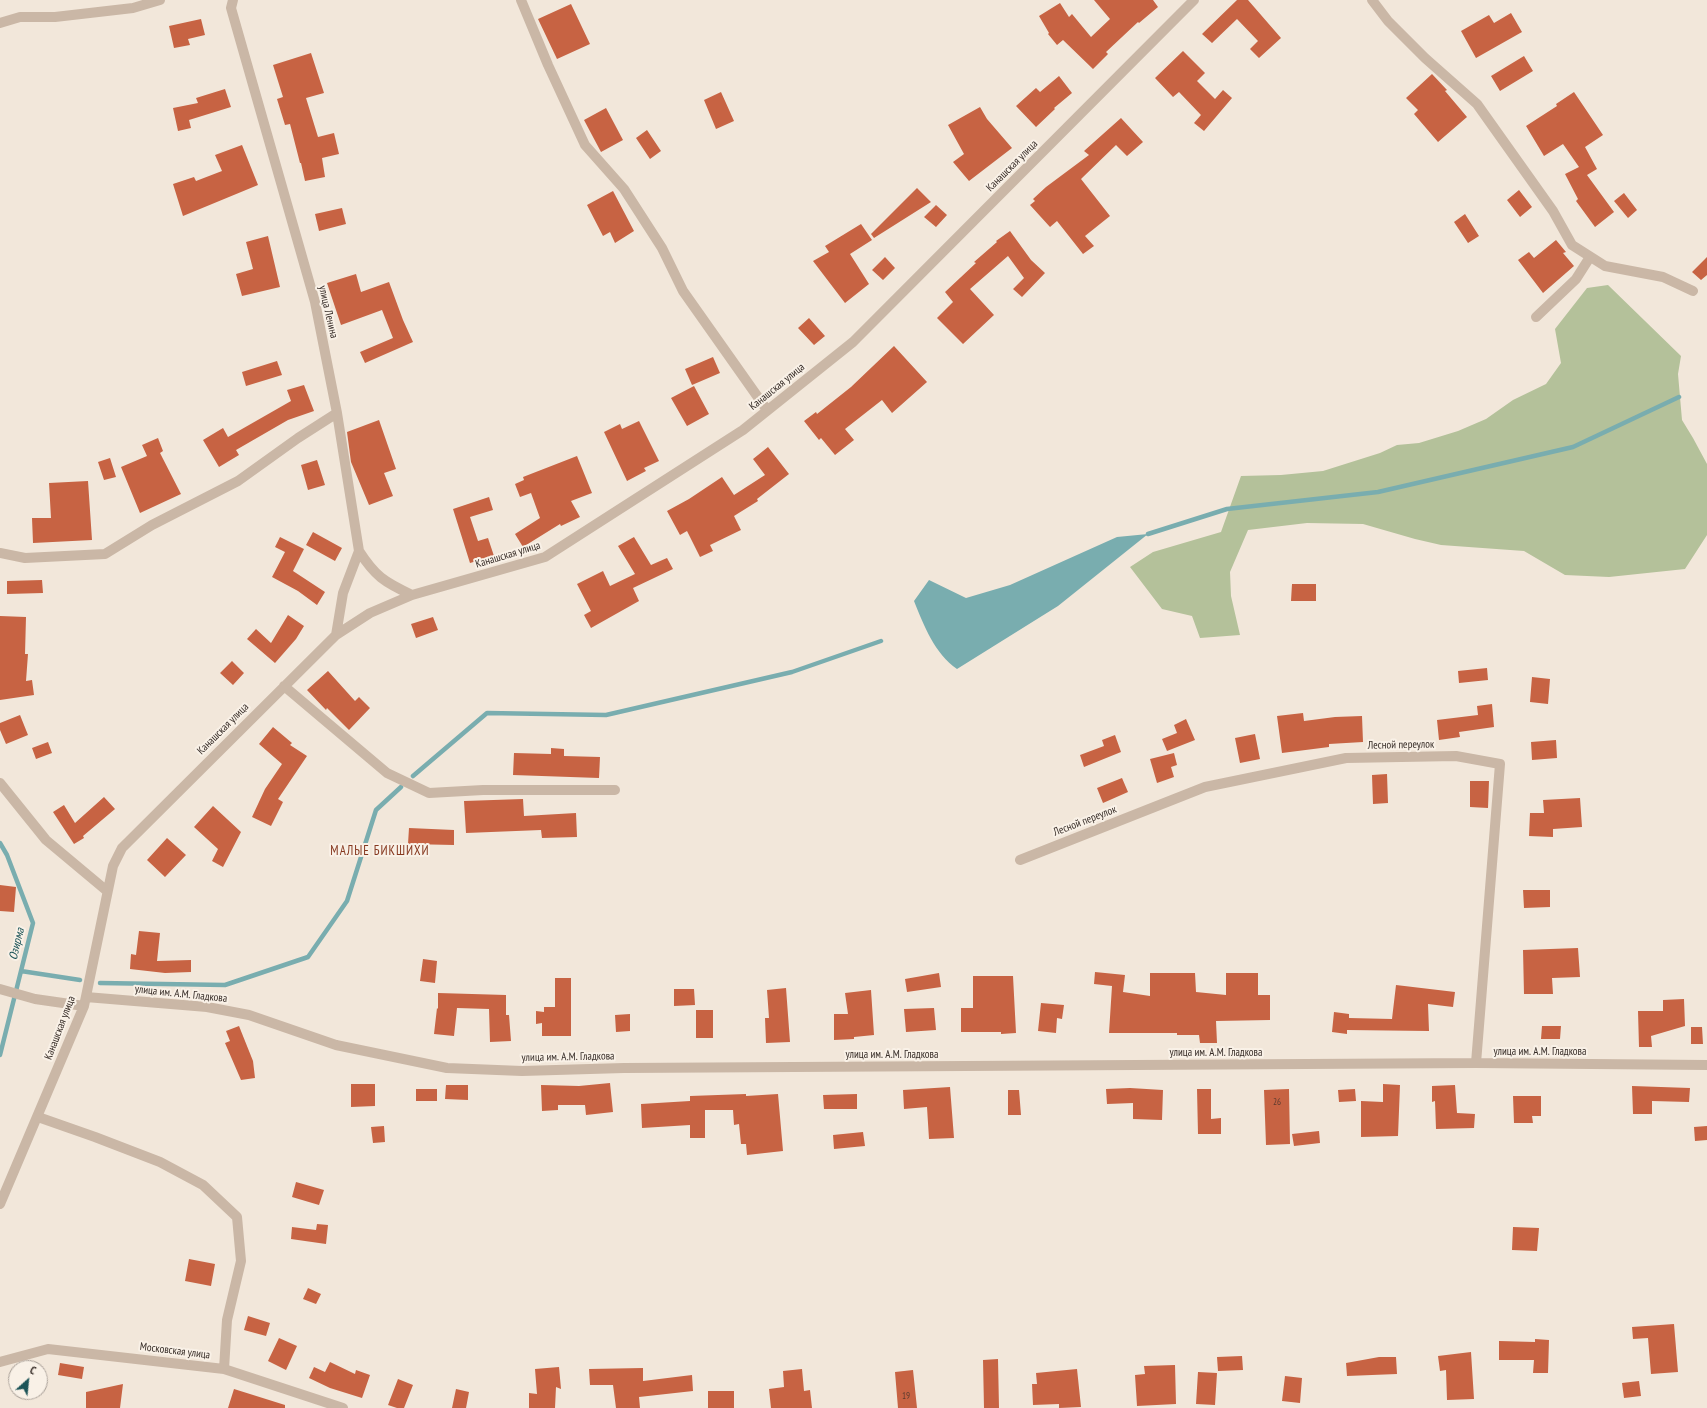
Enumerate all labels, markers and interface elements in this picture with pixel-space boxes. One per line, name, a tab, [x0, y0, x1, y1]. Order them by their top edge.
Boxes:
street label: Канашская улица	[984, 138, 1040, 194]
street label: улица Ленина	[316, 284, 340, 340]
street label: Канашская улица	[747, 361, 807, 413]
street label: Канашская улица	[474, 539, 542, 571]
street label: Канашская улица	[195, 701, 251, 757]
street label: Лесной переулок	[1368, 738, 1434, 752]
street label: Лесной переулок	[1052, 803, 1118, 839]
district label: МАЛЫЕ БИКШИХИ	[330, 843, 430, 859]
water label: Озирма	[6, 927, 28, 961]
street label: улица им. А.М. Гладкова	[134, 983, 228, 1005]
street label: Канашская улица	[42, 994, 78, 1062]
street label: улица им. А.М. Гладкова	[1494, 1045, 1586, 1059]
street label: улица им. А.М. Гладкова	[1170, 1046, 1262, 1060]
street label: улица им. А.М. Гладкова	[846, 1048, 938, 1062]
street label: улица им. А.М. Гладкова	[521, 1050, 615, 1064]
house number: 26	[1273, 1097, 1281, 1107]
street label: Московская улица	[139, 1340, 211, 1362]
north arrow	[8, 1360, 48, 1400]
text: С	[28, 1363, 38, 1378]
house number: 19	[902, 1391, 910, 1401]

